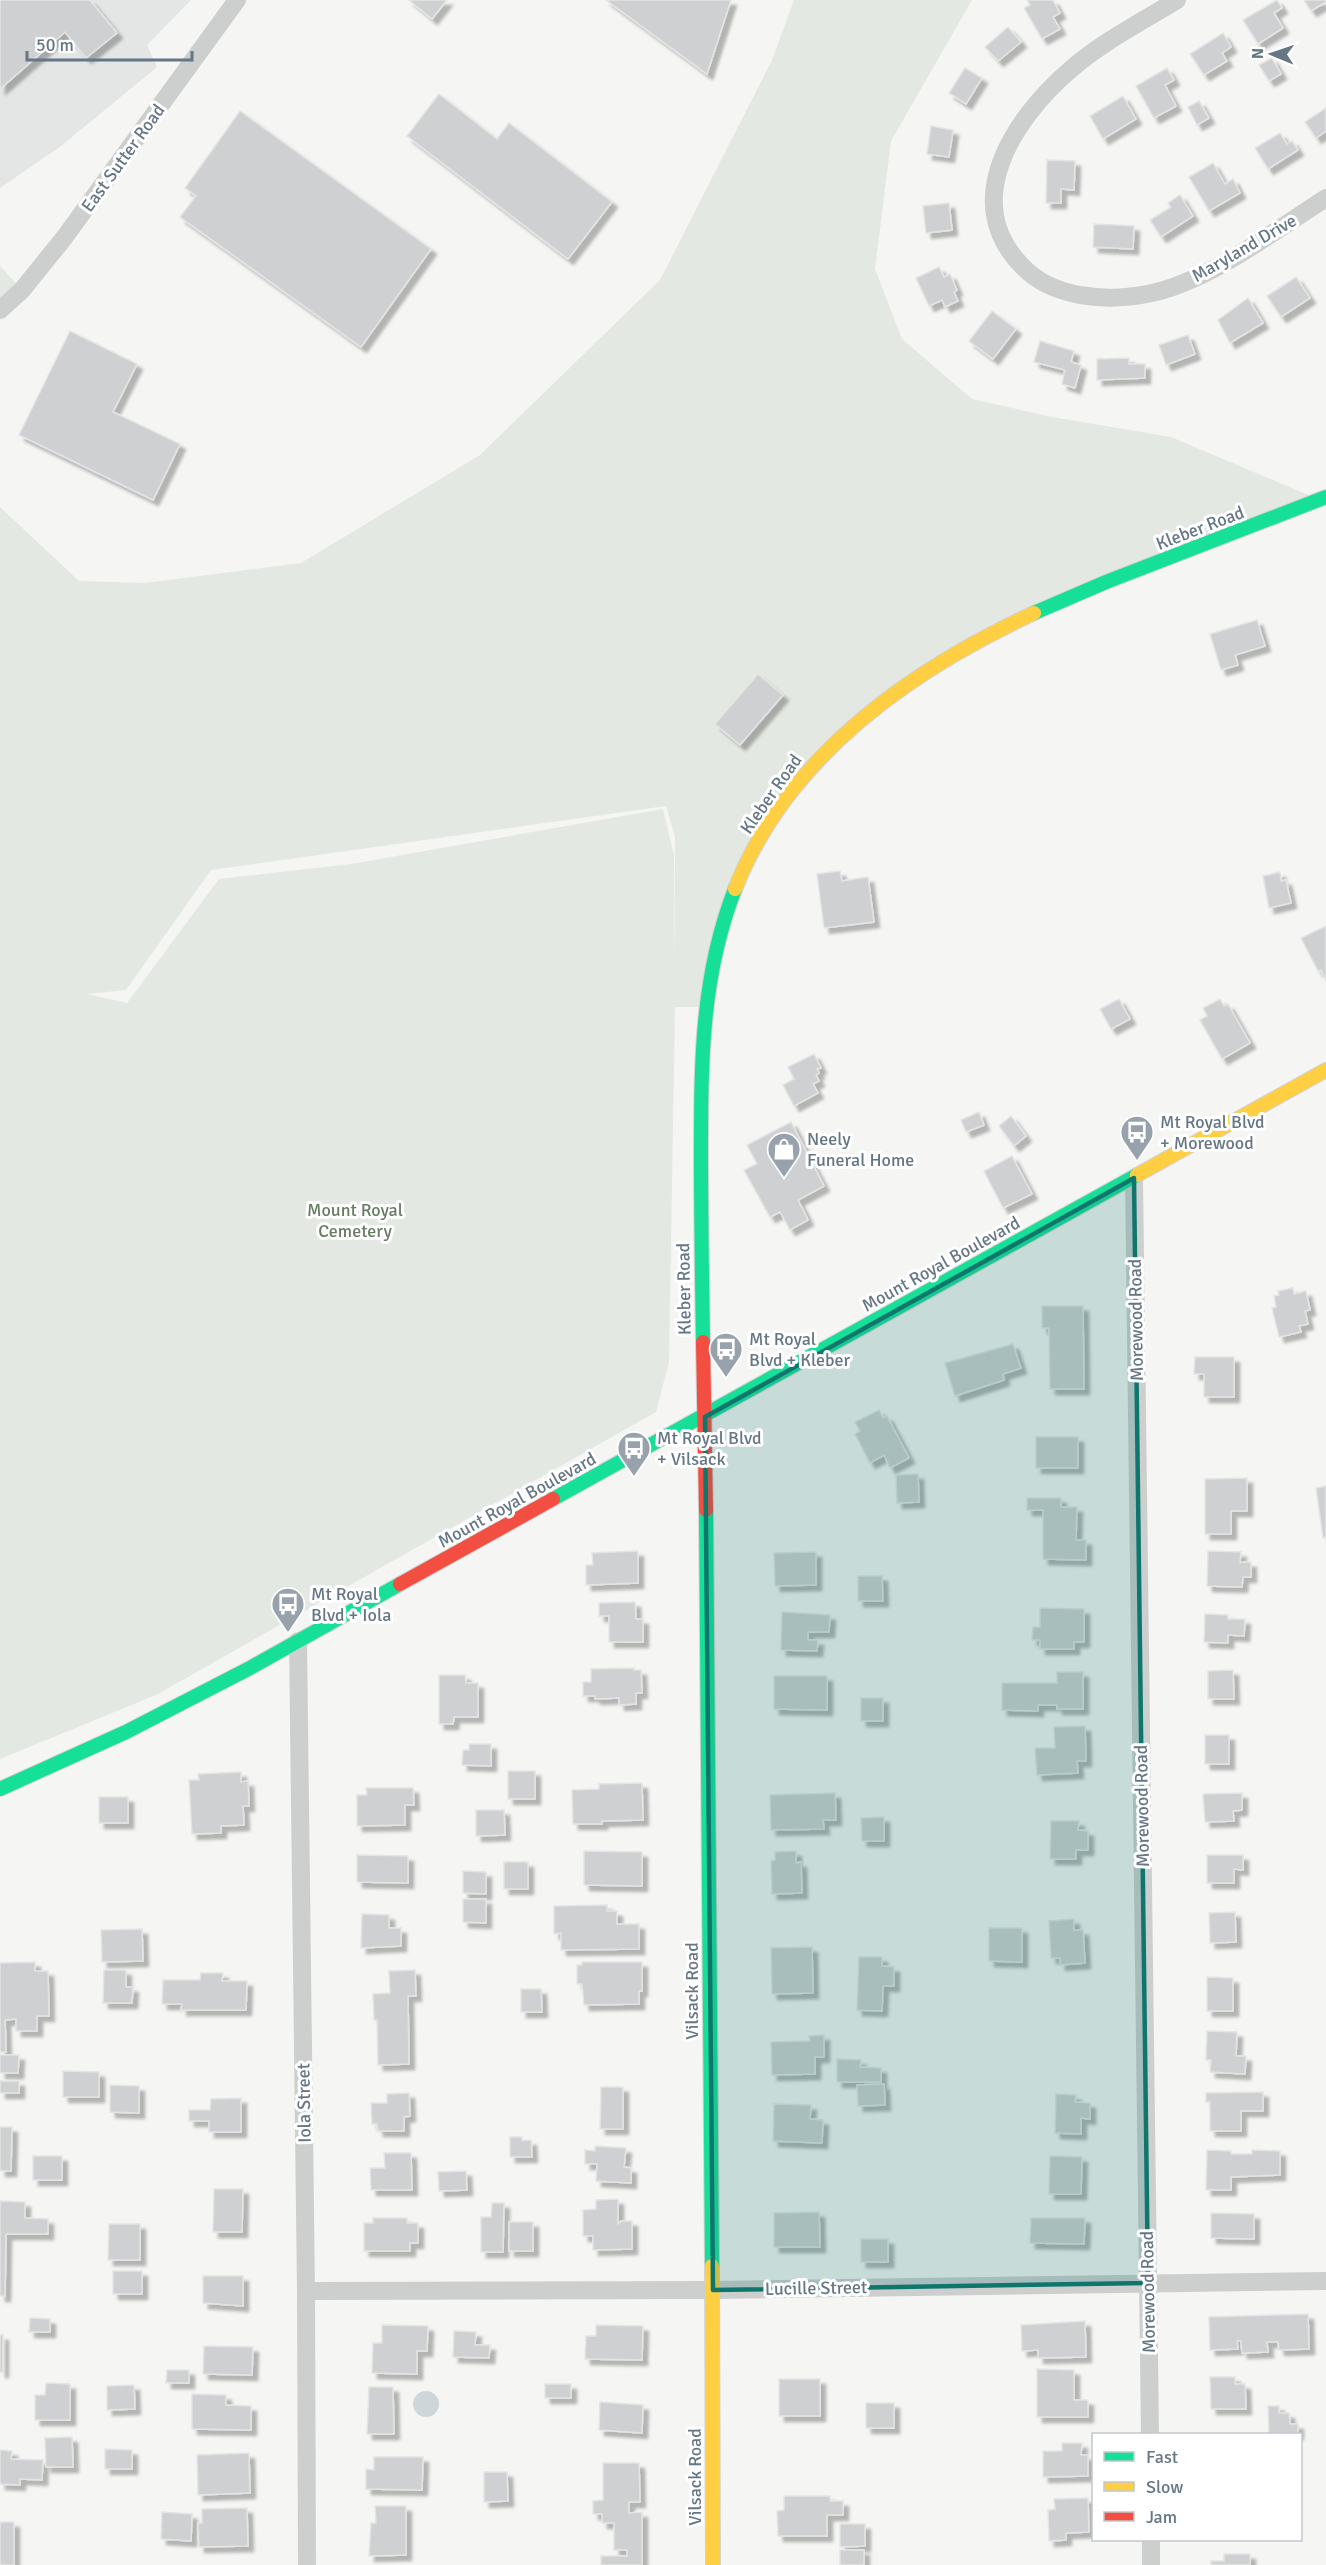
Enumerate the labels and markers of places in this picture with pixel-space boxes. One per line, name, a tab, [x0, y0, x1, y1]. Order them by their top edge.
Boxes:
place label: Mt Royal Blvd + Morewood	[1160, 1111, 1265, 1154]
bus stop icon: Mt Royal Blvd + Morewood	[1119, 1114, 1155, 1161]
place label: Neely Funeral Home	[807, 1128, 914, 1171]
shop icon: Neely Funeral Home	[766, 1131, 802, 1178]
place label: Mt Royal Blvd + Kleber	[749, 1328, 851, 1371]
bus stop icon: Mt Royal Blvd + Kleber	[708, 1331, 744, 1378]
place label: Mt Royal Blvd + Vilsack	[657, 1427, 762, 1470]
bus stop icon: Mt Royal Blvd + Vilsack	[616, 1430, 652, 1477]
place label: Mt Royal Blvd + Iola	[311, 1583, 391, 1626]
bus stop icon: Mt Royal Blvd + Iola	[270, 1586, 306, 1633]

